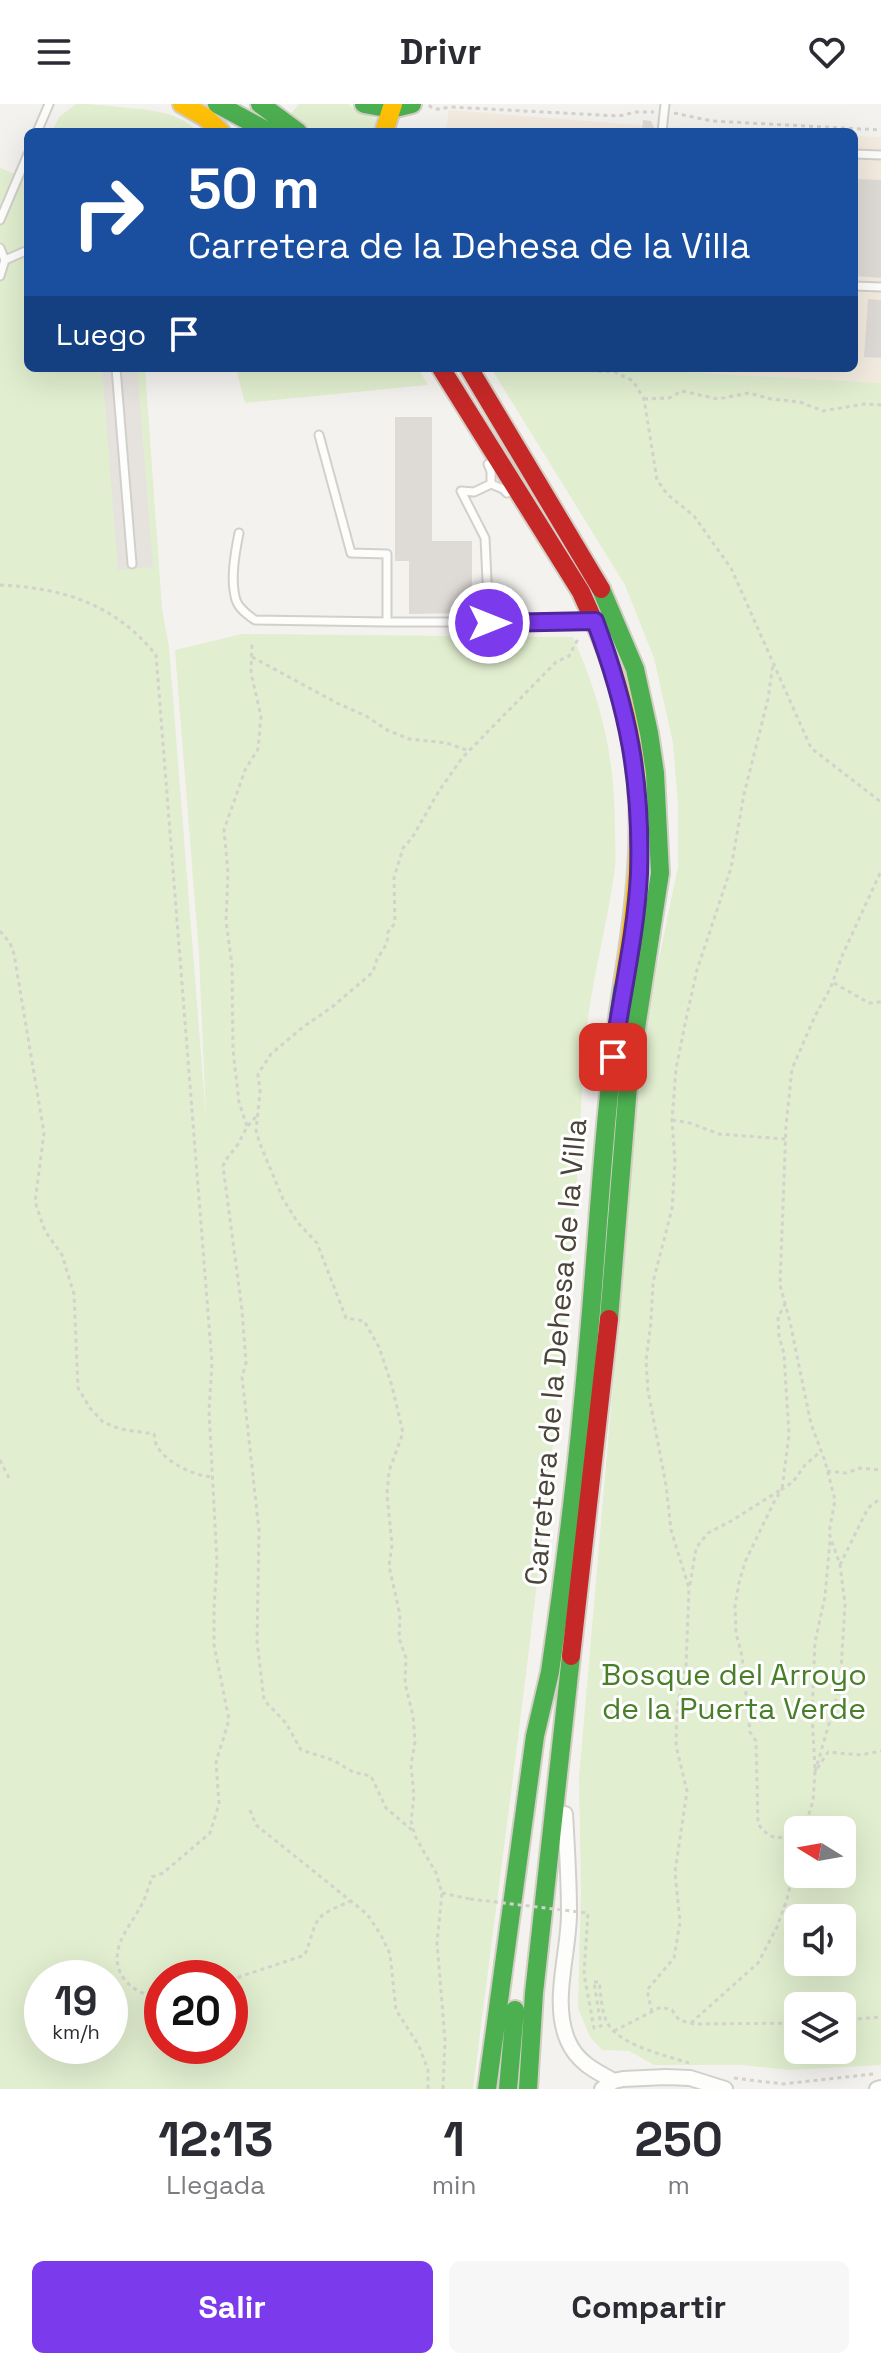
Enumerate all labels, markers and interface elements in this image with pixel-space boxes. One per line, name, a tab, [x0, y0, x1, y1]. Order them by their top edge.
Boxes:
text: Drivr	[400, 29, 481, 75]
icon: menu	[32, 30, 76, 74]
icon: heart	[805, 30, 849, 74]
text: 50 m	[188, 153, 320, 224]
icon: right	[56, 160, 160, 264]
text: Carretera de la Dehesa de la Villa	[188, 223, 750, 269]
icon: arrive	[162, 312, 206, 356]
text: Luego	[56, 315, 146, 354]
position arrow	[447, 581, 531, 665]
pin	[579, 1023, 647, 1091]
icon: arrive	[591, 1035, 635, 1079]
street label: Carretera de la Dehesa de la Villa	[516, 1117, 595, 1587]
park label: Bosque del Arroyo de la Puerta Verde	[601, 1655, 867, 1728]
north arrow	[784, 1816, 856, 1888]
map controls	[784, 1816, 856, 2064]
button: sound	[784, 1904, 856, 1976]
speed limit sign: 20	[144, 1960, 248, 2064]
text: 19	[55, 1976, 97, 2027]
button: layers	[784, 1992, 856, 2064]
text: km/h	[52, 2019, 100, 2045]
text: 12:13	[158, 2109, 274, 2170]
text: 1	[443, 2109, 465, 2170]
text: 250	[634, 2109, 723, 2170]
text: Llegada	[166, 2168, 265, 2202]
text: min	[432, 2168, 476, 2202]
text: m	[667, 2168, 690, 2202]
button: Salir	[32, 2261, 433, 2353]
button: Compartir	[449, 2261, 849, 2353]

